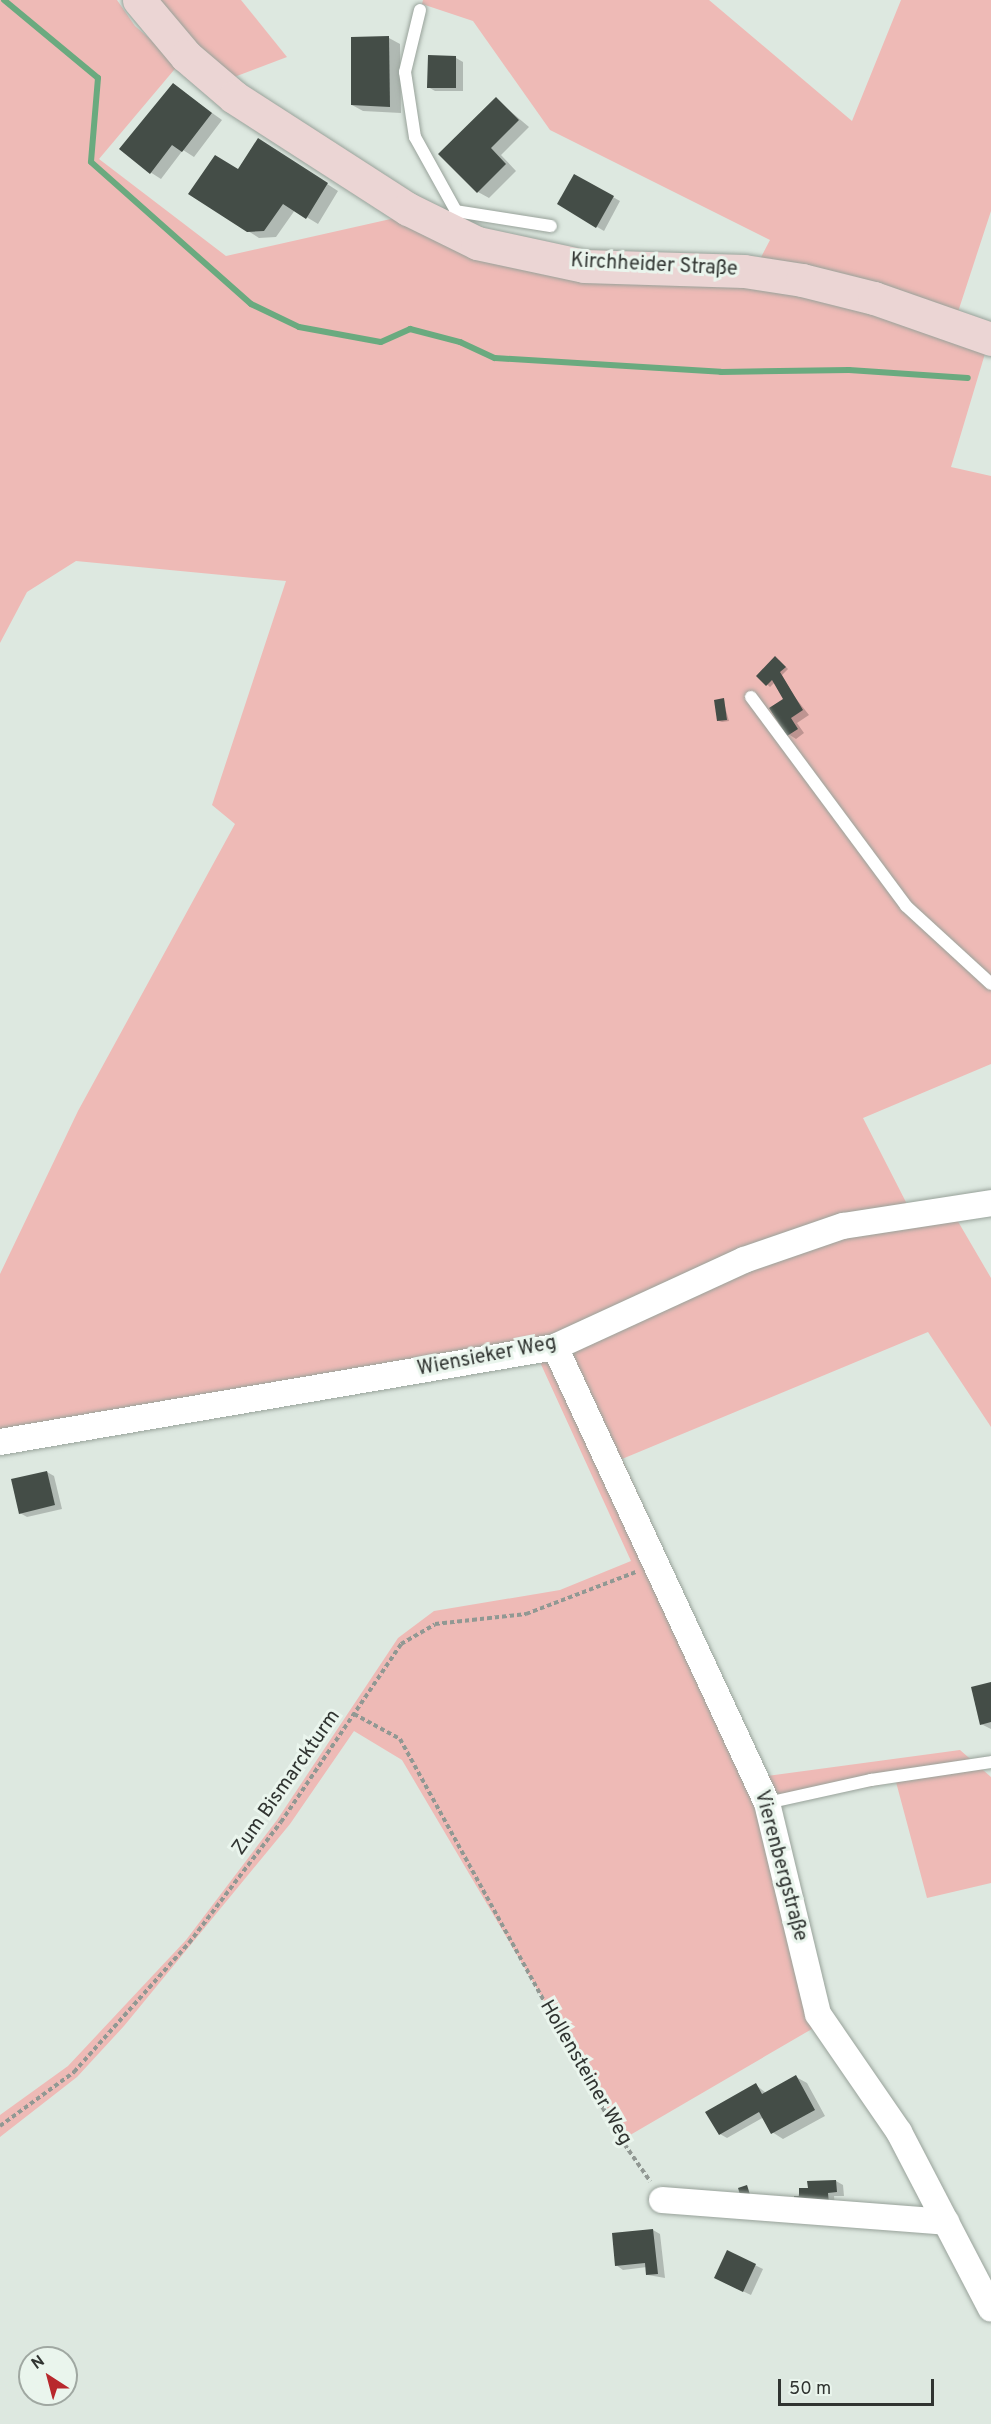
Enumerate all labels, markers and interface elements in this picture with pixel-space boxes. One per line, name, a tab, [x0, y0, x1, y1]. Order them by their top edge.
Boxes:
street label: Kirchheider Straße	[570, 250, 738, 282]
street label: Wiensieker Weg	[415, 1332, 559, 1382]
street label: Zum Bismarckturm	[228, 1706, 346, 1860]
street label: Vierenbergstraße	[748, 1788, 812, 1944]
street label: Hollensteiner Weg	[534, 1996, 636, 2150]
north arrow	[18, 2346, 78, 2406]
text: N	[28, 2352, 49, 2375]
scale bar	[781, 2367, 937, 2405]
text: 50 m	[789, 2378, 831, 2401]

